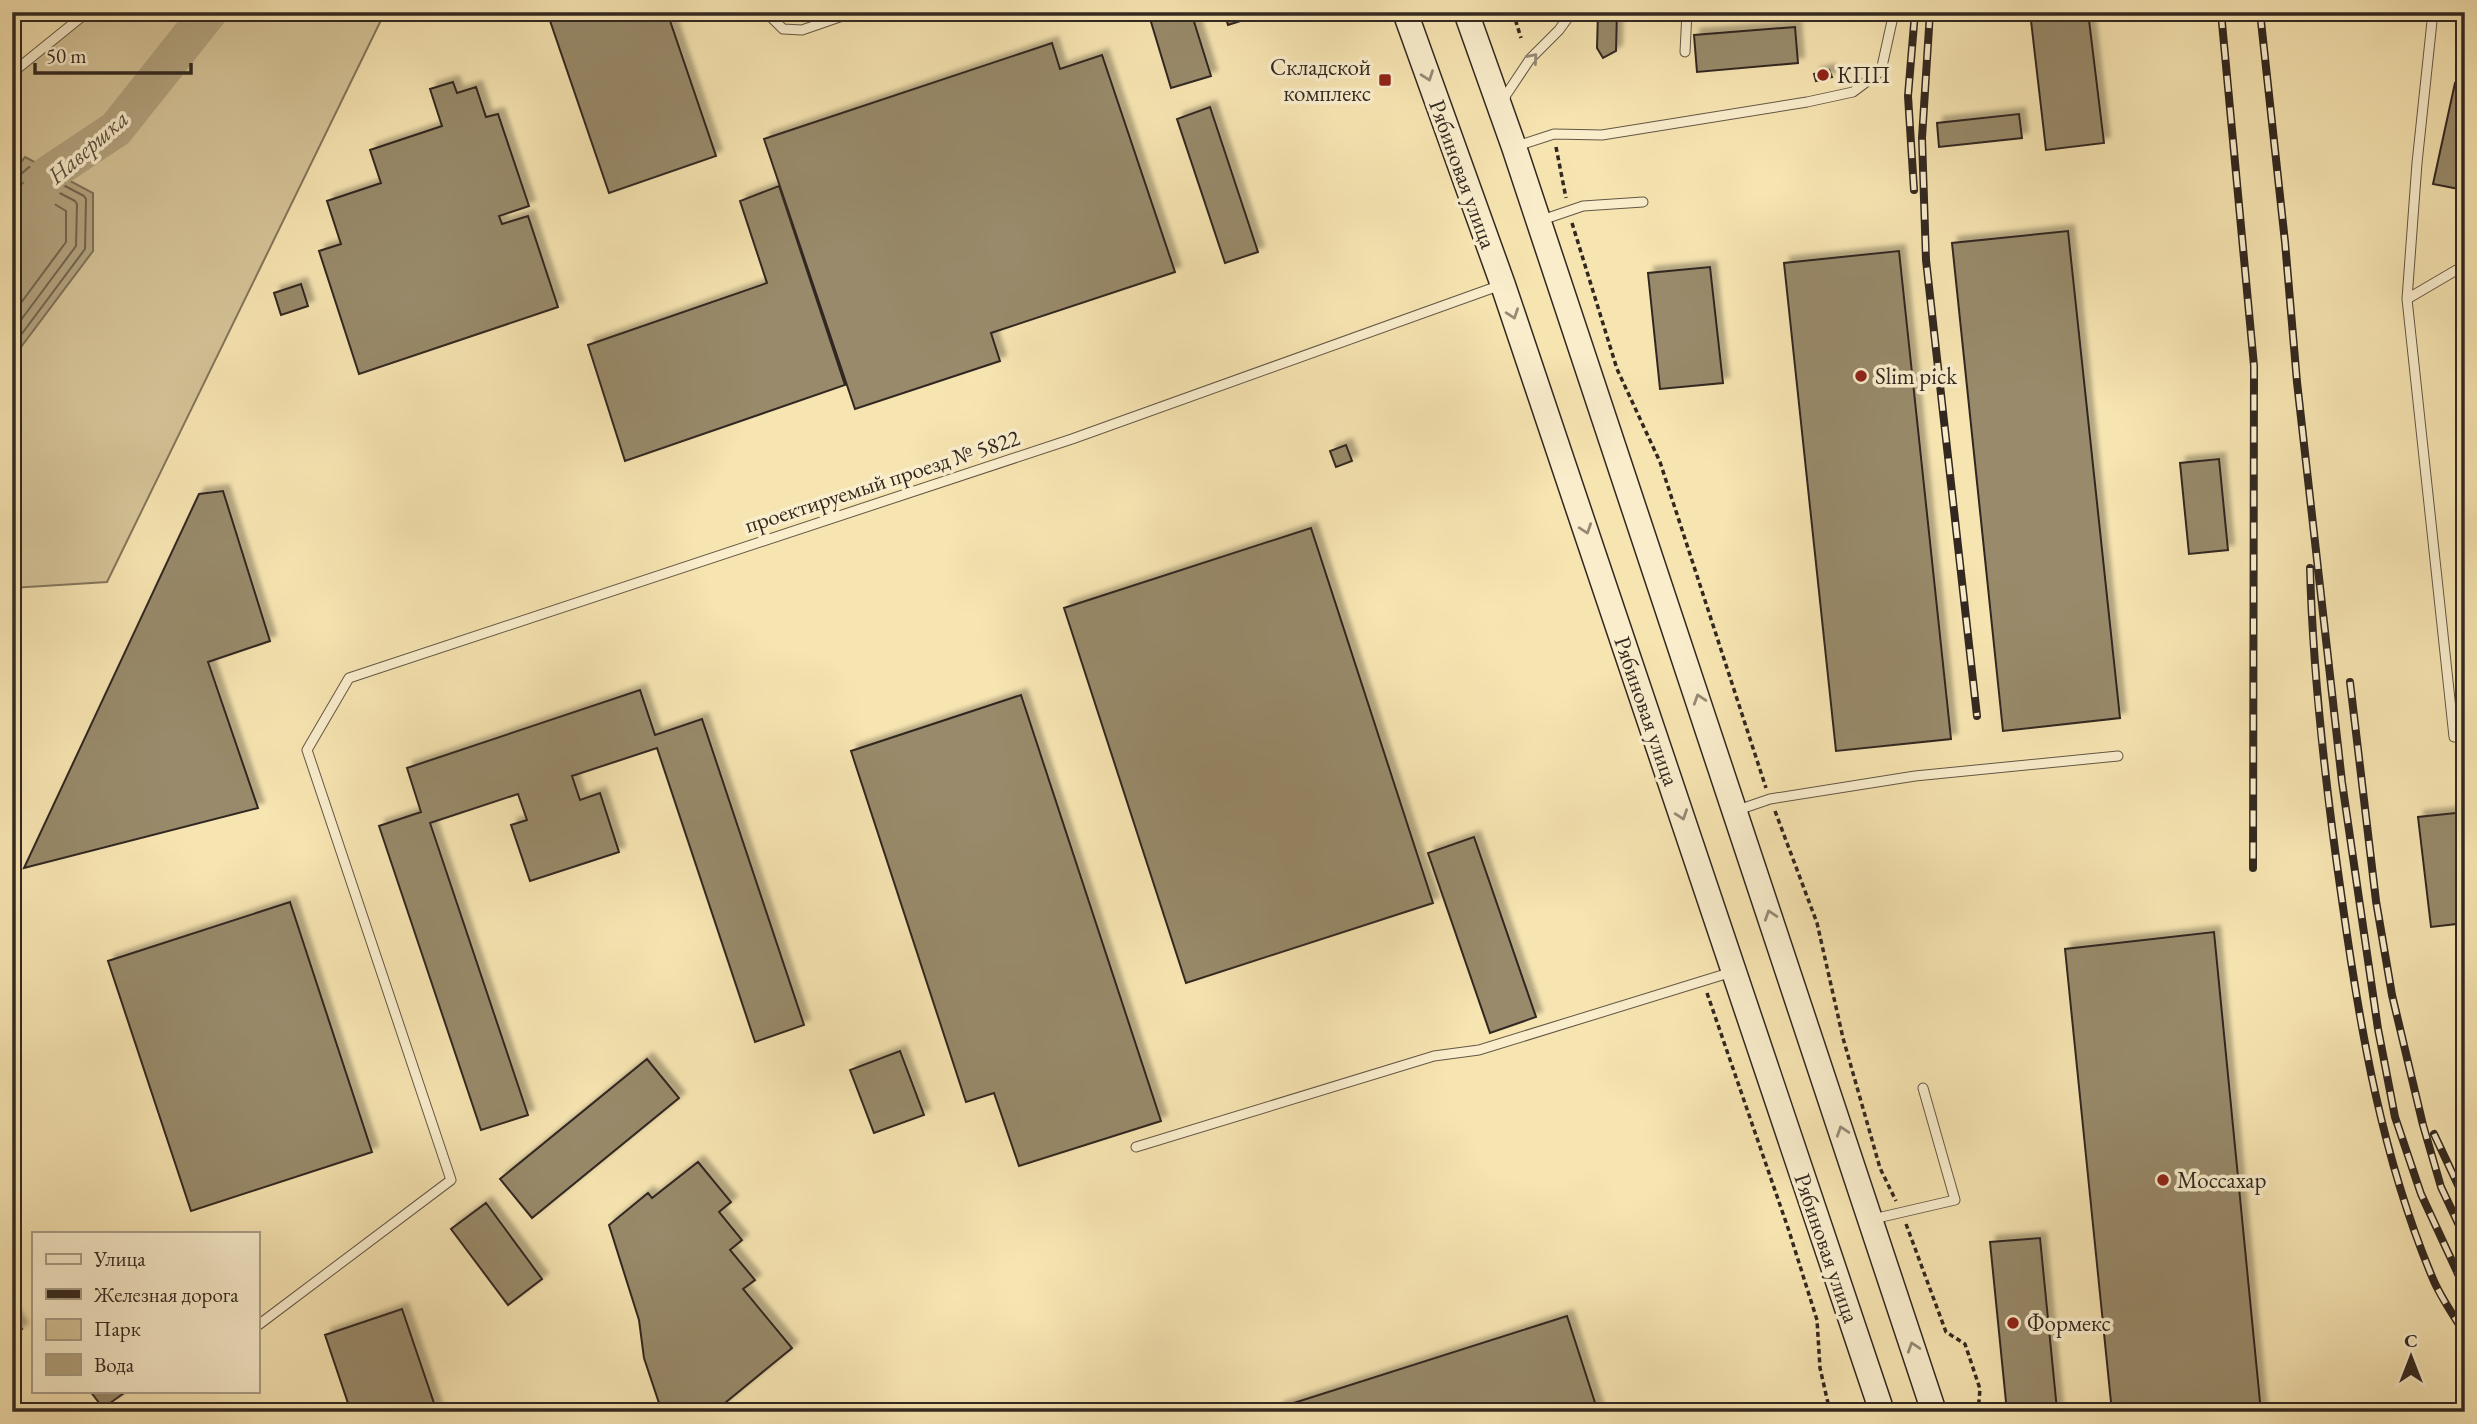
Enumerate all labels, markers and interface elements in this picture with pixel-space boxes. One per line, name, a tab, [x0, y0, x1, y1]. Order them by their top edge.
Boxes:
scale bar	[35, 32, 191, 76]
text: 50 m	[46, 42, 87, 69]
place label: Складской комплекс	[1270, 52, 1371, 108]
one-way arrow	[1525, 53, 1537, 66]
place label: КПП	[1837, 60, 1890, 90]
marker: КПП	[1815, 67, 1831, 83]
one-way arrow	[1420, 70, 1434, 82]
marker: Складской комплекс	[1377, 72, 1393, 88]
street label: Рябиновая улица	[1422, 95, 1504, 253]
water label: Навершка	[40, 103, 135, 191]
one-way arrow	[1505, 307, 1519, 319]
place label: Slim pick	[1875, 361, 1958, 391]
marker: Slim pick	[1853, 368, 1869, 384]
street label: проектируемый проезд № 5822	[741, 422, 1023, 540]
one-way arrow	[1577, 523, 1592, 535]
street label: Рябиновая улица	[1607, 632, 1687, 791]
one-way arrow	[1692, 693, 1707, 705]
one-way arrow	[1673, 808, 1688, 820]
one-way arrow	[1764, 909, 1779, 921]
one-way arrow	[1836, 1125, 1850, 1137]
place label: Моссахар	[2177, 1165, 2266, 1195]
street label: Рябиновая улица	[1787, 1169, 1867, 1328]
marker: Моссахар	[2155, 1172, 2171, 1188]
legend	[32, 1232, 259, 1392]
text: Улица	[93, 1245, 146, 1272]
text: Железная дорога	[93, 1281, 239, 1308]
place label: Формекс	[2027, 1308, 2111, 1338]
text: Парк	[94, 1315, 141, 1342]
marker: Формекс	[2005, 1315, 2021, 1331]
north arrow	[2376, 1322, 2446, 1392]
text: С	[2404, 1328, 2418, 1353]
one-way arrow	[1907, 1341, 1921, 1354]
text: Вода	[94, 1351, 135, 1378]

